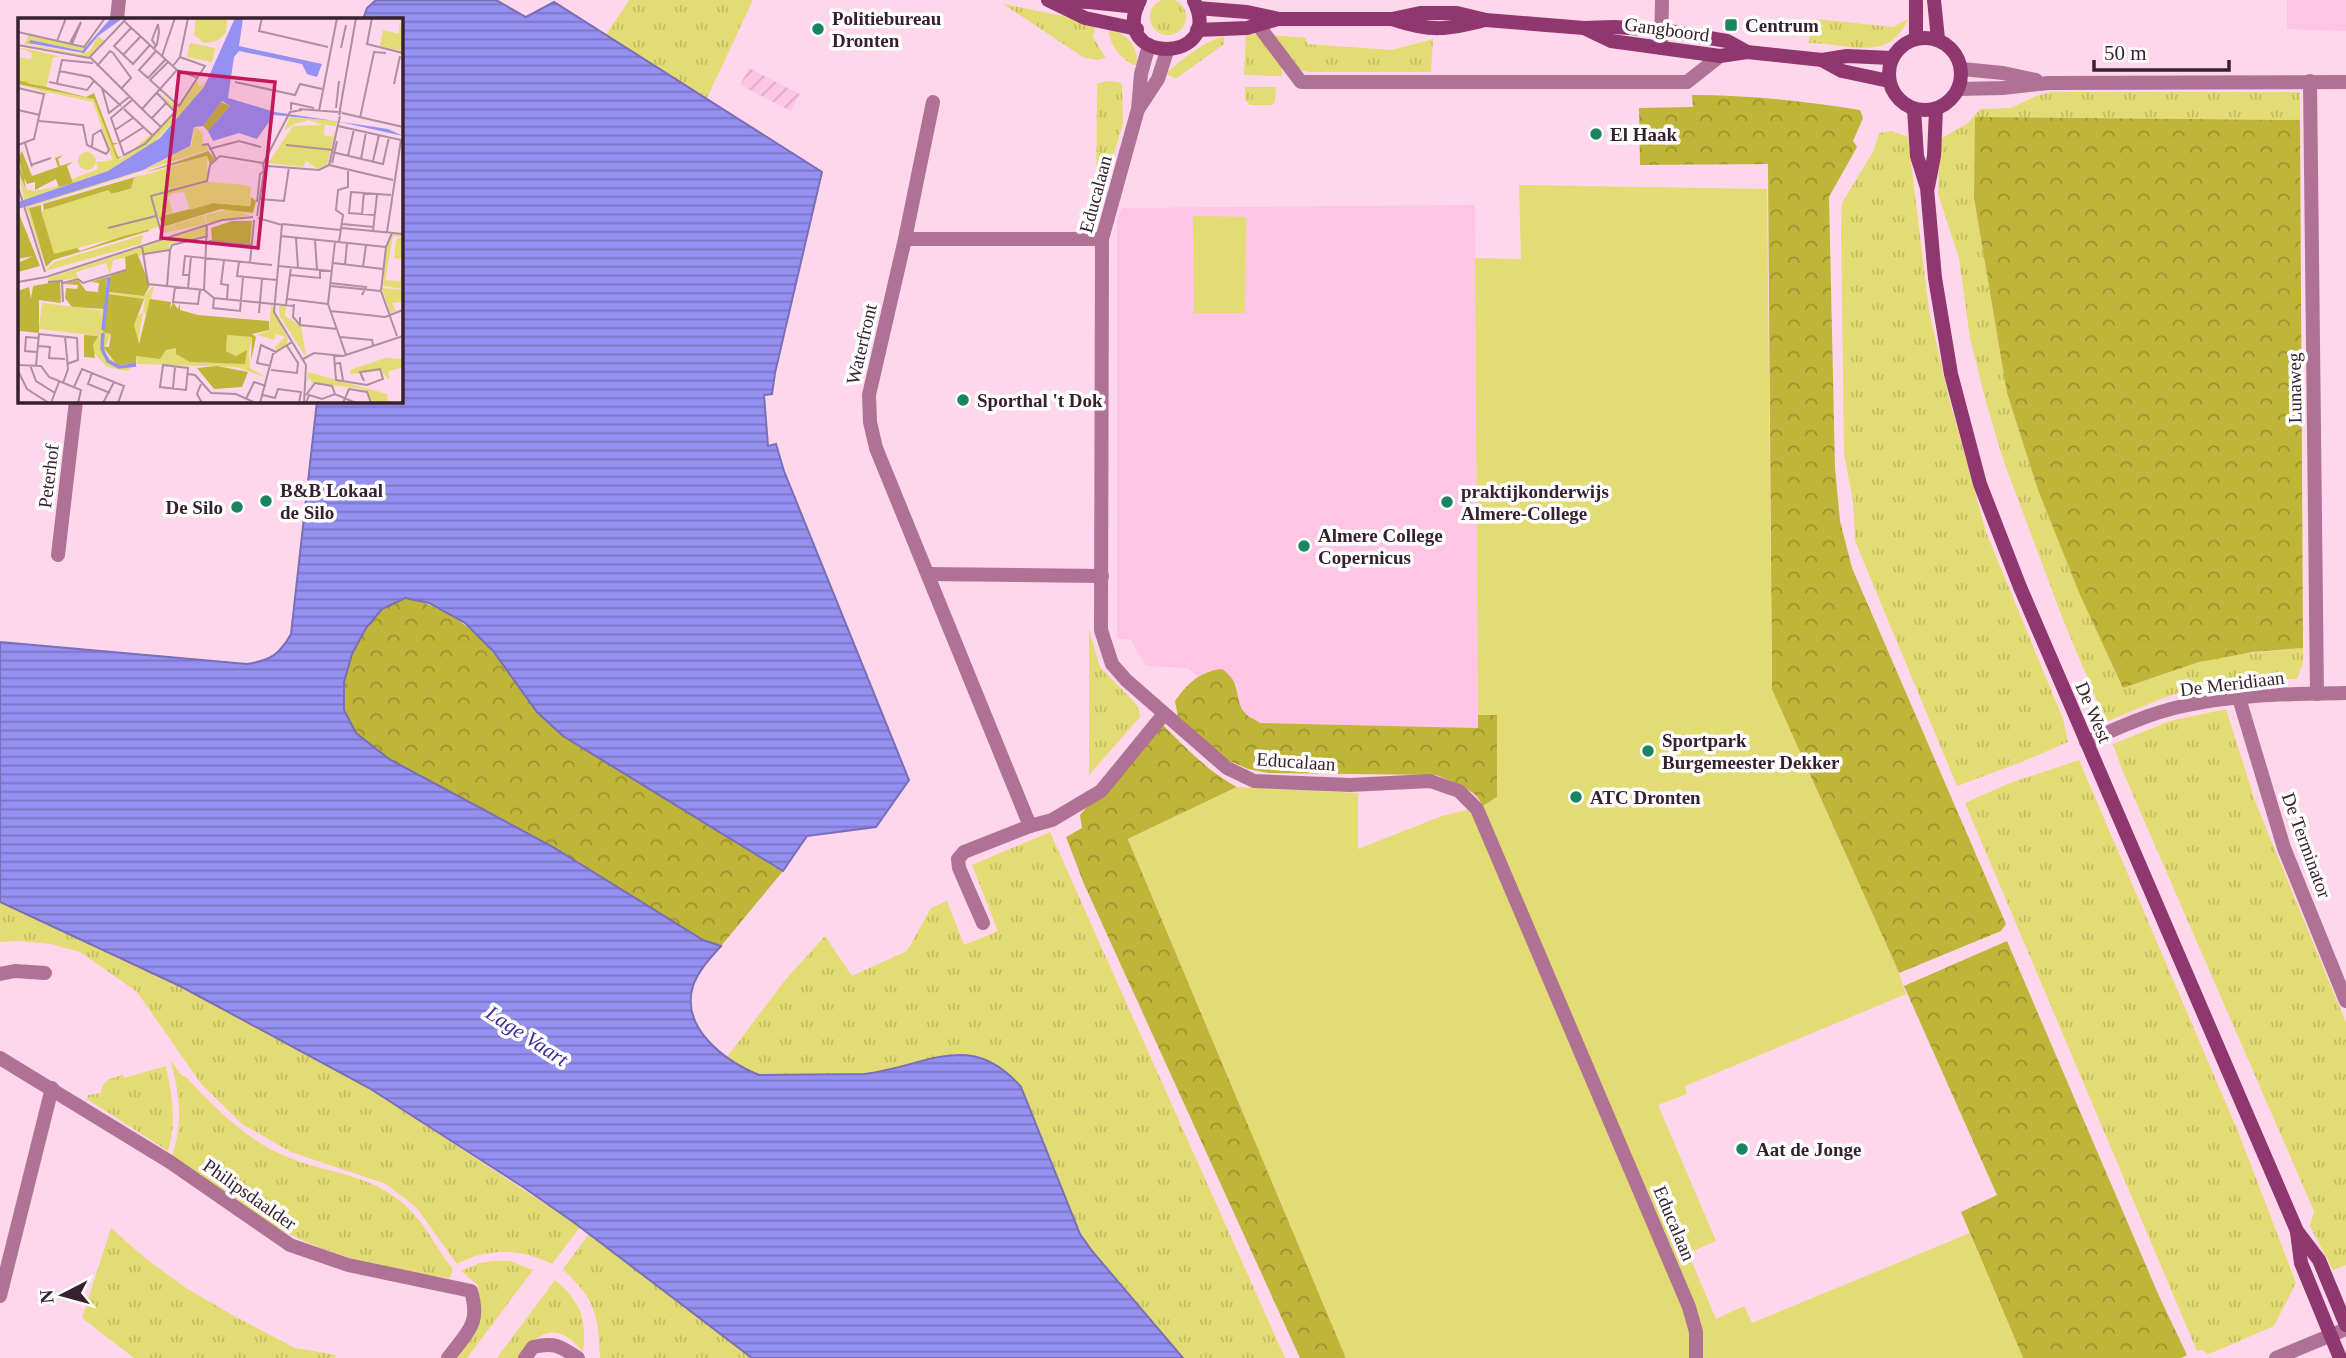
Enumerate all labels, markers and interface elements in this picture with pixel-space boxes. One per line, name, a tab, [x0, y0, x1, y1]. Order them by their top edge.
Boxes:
place label: Politiebureau Dronten	[832, 8, 942, 51]
street label: Gangboord	[1623, 13, 1711, 46]
place label: Centrum	[1745, 15, 1819, 36]
marker: Centrum	[1723, 17, 1739, 33]
inset map	[18, 18, 402, 402]
marker: Politiebureau Dronten	[810, 21, 826, 37]
scale bar	[2094, 28, 2229, 72]
text: 50 m	[2104, 41, 2147, 65]
place label: El Haak	[1610, 124, 1677, 145]
marker: El Haak	[1588, 126, 1604, 142]
street label: Educalaan	[1075, 153, 1116, 235]
street label: Waterfront	[842, 301, 881, 386]
street label: Lunaweg	[2283, 352, 2306, 424]
place label: Sporthal 't Dok	[977, 390, 1103, 411]
marker: Sporthal 't Dok	[955, 392, 971, 408]
street label: Peterhof	[34, 442, 63, 509]
place label: B&B Lokaal de Silo	[280, 480, 383, 523]
place label: praktijkonderwijs Almere-College	[1461, 481, 1609, 524]
marker: B&B Lokaal de Silo	[258, 493, 274, 509]
marker: praktijkonderwijs Almere-College	[1439, 494, 1455, 510]
place label: De Silo	[165, 497, 223, 518]
marker: De Silo	[229, 499, 245, 515]
place label: Almere College Copernicus	[1318, 525, 1443, 568]
marker: Almere College Copernicus	[1296, 538, 1312, 554]
street label: De Meridiaan	[2179, 667, 2286, 700]
street label: De West	[2071, 679, 2116, 746]
place label: Sportpark Burgemeester Dekker	[1662, 730, 1840, 773]
marker: Sportpark Burgemeester Dekker	[1640, 743, 1656, 759]
street label: Educalaan	[1256, 748, 1337, 775]
place label: ATC Dronten	[1590, 787, 1701, 808]
marker: ATC Dronten	[1568, 789, 1584, 805]
street label: De Terminator	[2278, 790, 2336, 901]
water label: Lage Vaart	[481, 1000, 573, 1072]
place label: Aat de Jonge	[1756, 1139, 1862, 1160]
marker: Aat de Jonge	[1734, 1141, 1750, 1157]
street label: Philipsdaalder	[199, 1155, 301, 1235]
street label: Educalaan	[1649, 1183, 1700, 1264]
north arrow	[28, 1260, 98, 1330]
text: N	[35, 1289, 58, 1305]

